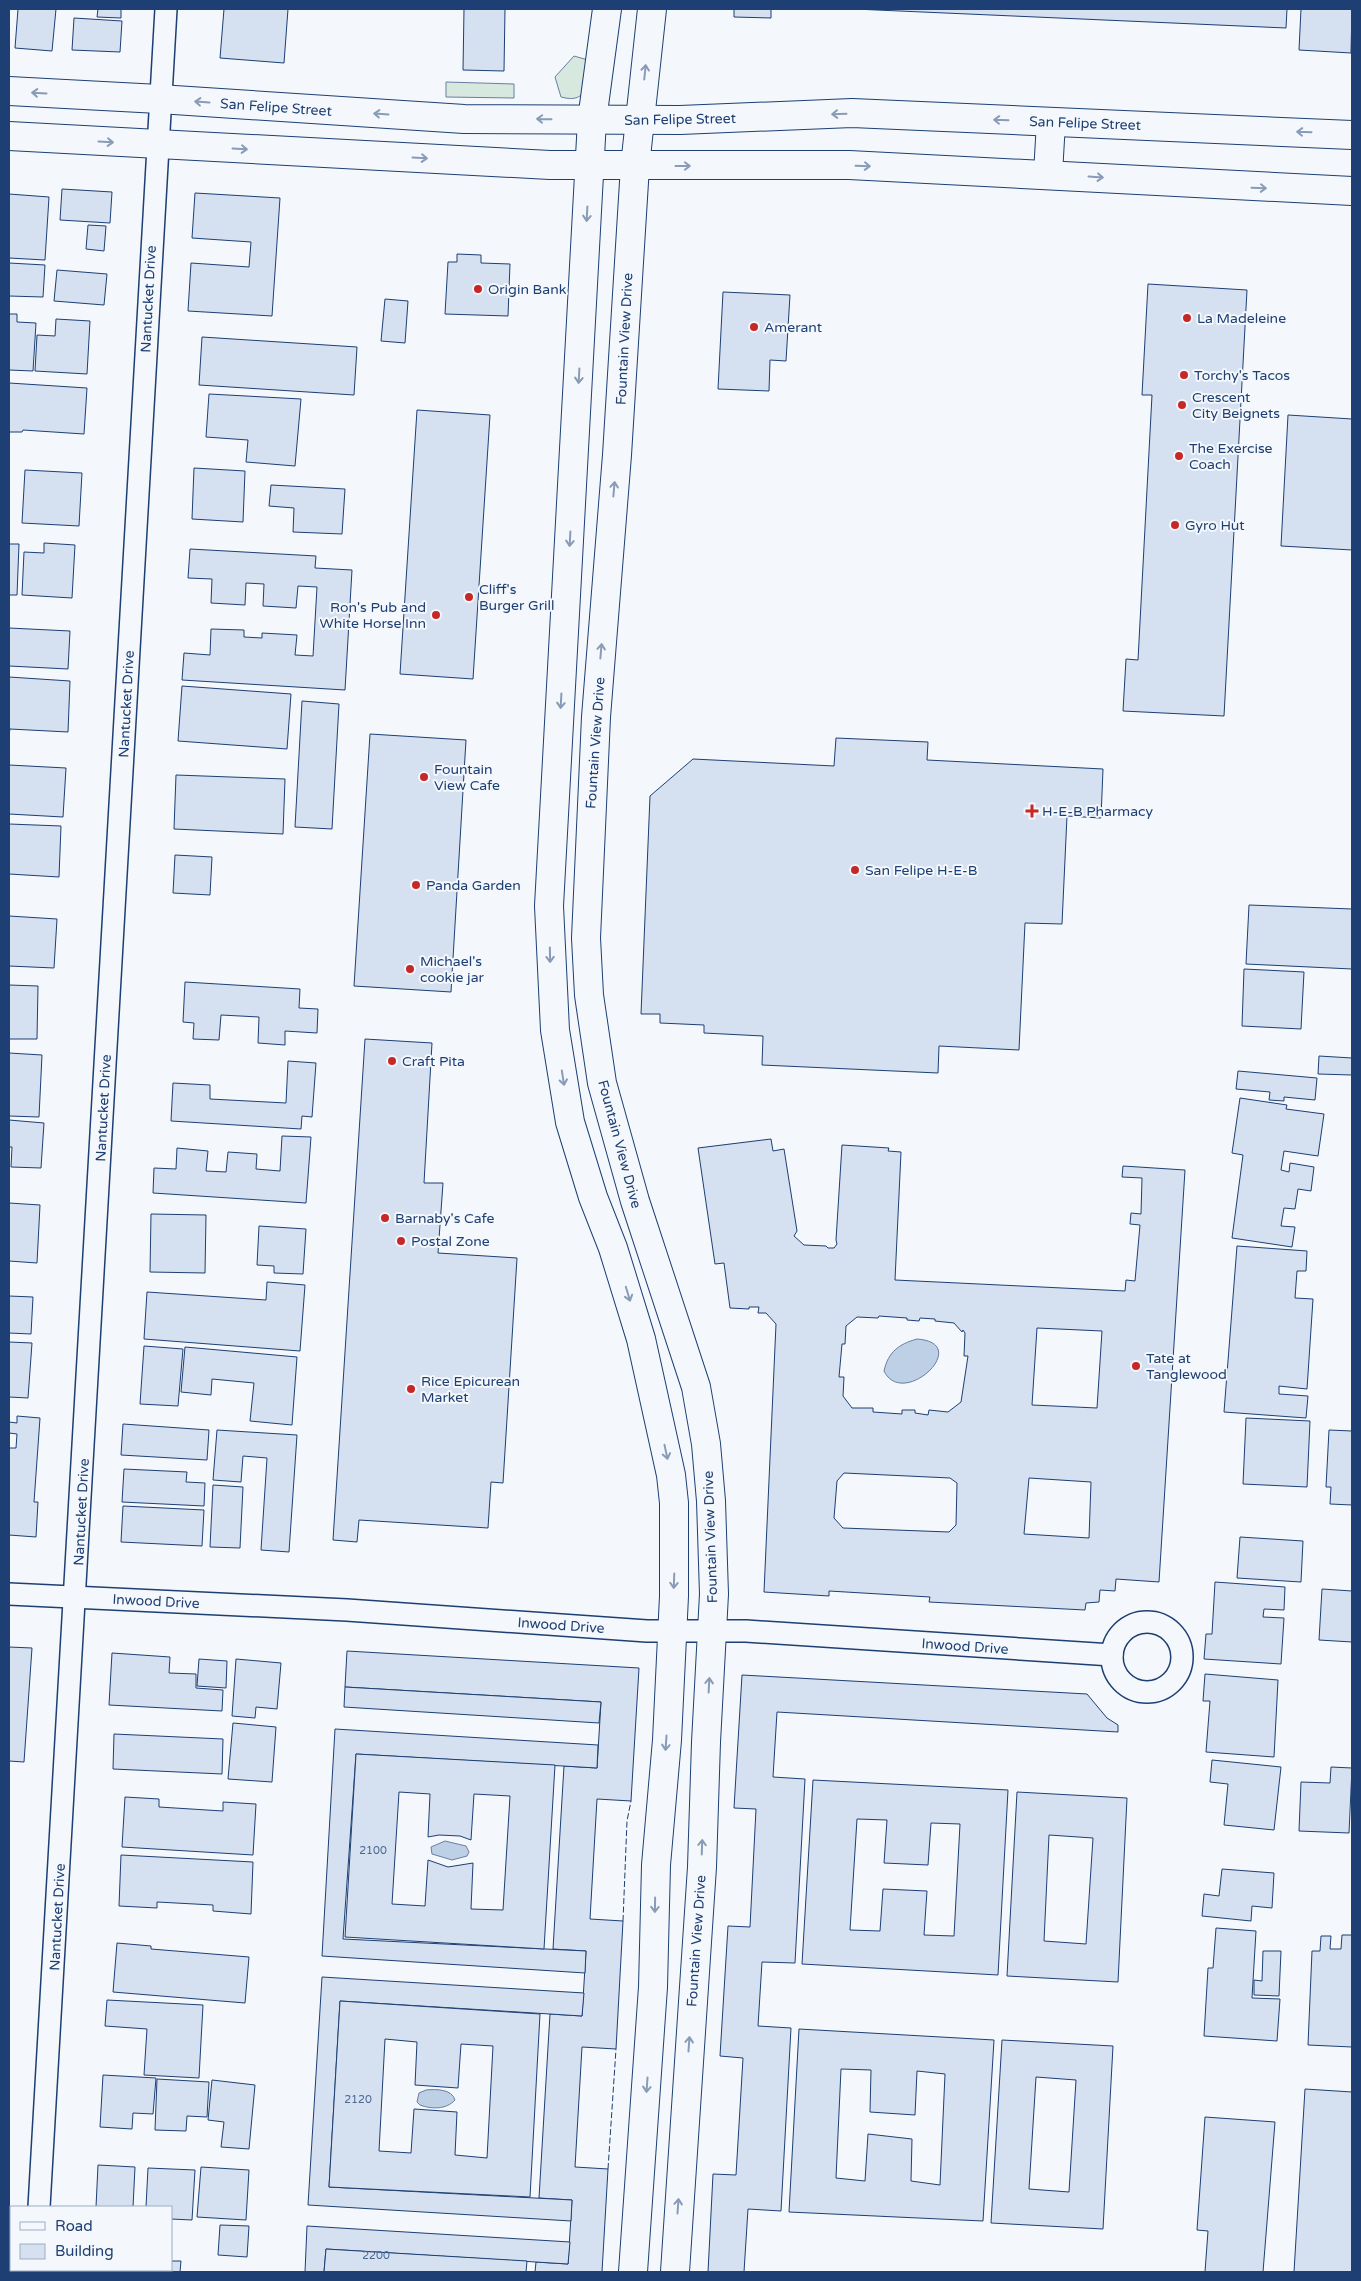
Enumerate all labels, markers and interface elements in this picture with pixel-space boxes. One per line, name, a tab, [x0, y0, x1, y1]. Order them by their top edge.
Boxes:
one-way arrow	[640, 64, 650, 80]
one-way arrow	[32, 88, 48, 97]
street label: San Felipe Street	[220, 95, 333, 120]
one-way arrow	[194, 97, 210, 106]
one-way arrow	[374, 109, 390, 118]
one-way arrow	[831, 109, 848, 119]
street label: San Felipe Street	[624, 110, 737, 129]
street label: San Felipe Street	[1029, 113, 1142, 134]
one-way arrow	[536, 114, 552, 124]
one-way arrow	[994, 115, 1010, 124]
one-way arrow	[1296, 128, 1312, 137]
one-way arrow	[97, 137, 113, 146]
one-way arrow	[232, 144, 248, 153]
one-way arrow	[412, 153, 428, 162]
one-way arrow	[675, 161, 691, 171]
one-way arrow	[855, 161, 871, 171]
one-way arrow	[1088, 173, 1104, 182]
one-way arrow	[1250, 183, 1266, 192]
one-way arrow	[583, 206, 592, 222]
street label: Nantucket Drive	[137, 245, 160, 353]
street label: Fountain View Drive	[613, 272, 636, 406]
place label: Origin Bank	[488, 281, 567, 298]
marker: Origin Bank	[472, 283, 484, 295]
place label: La Madeleine	[1197, 310, 1286, 327]
marker: La Madeleine	[1181, 312, 1193, 324]
place label: Amerant	[764, 319, 823, 336]
marker: Amerant	[748, 321, 760, 333]
place label: Torchy's Tacos	[1194, 367, 1290, 384]
one-way arrow	[574, 368, 583, 384]
marker: Torchy's Tacos	[1178, 369, 1190, 381]
place label: Crescent City Beignets	[1192, 389, 1280, 422]
marker: Crescent City Beignets	[1176, 399, 1188, 411]
place label: The Exercise Coach	[1189, 440, 1273, 473]
marker: The Exercise Coach	[1173, 450, 1185, 462]
one-way arrow	[610, 482, 619, 498]
place label: Gyro Hut	[1185, 517, 1245, 534]
marker: Gyro Hut	[1169, 519, 1181, 531]
one-way arrow	[566, 530, 575, 546]
place label: Cliff's Burger Grill	[479, 581, 554, 614]
marker: Cliff's Burger Grill	[463, 591, 475, 603]
place label: Ron's Pub and White Horse Inn	[320, 599, 426, 632]
marker: Ron's Pub and White Horse Inn	[430, 609, 442, 621]
one-way arrow	[597, 644, 606, 660]
street label: Nantucket Drive	[115, 650, 138, 758]
street label: Fountain View Drive	[582, 676, 609, 810]
one-way arrow	[556, 692, 565, 708]
place label: Fountain View Cafe	[434, 761, 500, 794]
marker: Fountain View Cafe	[418, 771, 430, 783]
place label: H-E-B Pharmacy	[1042, 803, 1154, 820]
marker: H-E-B Pharmacy	[1026, 805, 1038, 817]
place label: San Felipe H-E-B	[865, 862, 978, 879]
marker: San Felipe H-E-B	[849, 864, 861, 876]
place label: Panda Garden	[426, 877, 521, 894]
marker: Panda Garden	[410, 879, 422, 891]
one-way arrow	[546, 946, 555, 962]
place label: Michael's cookie jar	[420, 953, 485, 986]
marker: Michael's cookie jar	[404, 963, 416, 975]
place label: Craft Pita	[402, 1053, 465, 1070]
street label: Nantucket Drive	[92, 1054, 115, 1162]
marker: Craft Pita	[386, 1055, 398, 1067]
one-way arrow	[558, 1070, 568, 1086]
street label: Fountain View Drive	[594, 1078, 645, 1210]
place label: Barnaby's Cafe	[395, 1210, 494, 1227]
marker: Barnaby's Cafe	[379, 1212, 391, 1224]
place label: Postal Zone	[411, 1233, 490, 1250]
marker: Postal Zone	[395, 1235, 407, 1247]
one-way arrow	[623, 1286, 633, 1302]
place label: Tate at Tanglewood	[1146, 1350, 1227, 1383]
marker: Tate at Tanglewood	[1130, 1360, 1142, 1372]
place label: Rice Epicurean Market	[421, 1373, 520, 1406]
marker: Rice Epicurean Market	[405, 1383, 417, 1395]
one-way arrow	[662, 1444, 671, 1460]
street label: Nantucket Drive	[70, 1458, 93, 1566]
street label: Fountain View Drive	[700, 1470, 721, 1603]
one-way arrow	[669, 1572, 679, 1588]
street label: Inwood Drive	[112, 1591, 200, 1612]
street label: Inwood Drive	[517, 1614, 605, 1637]
street label: Inwood Drive	[921, 1635, 1009, 1658]
one-way arrow	[704, 1677, 713, 1693]
one-way arrow	[662, 1735, 671, 1751]
one-way arrow	[698, 1839, 707, 1855]
house number: 2100	[359, 1844, 387, 1857]
street label: Nantucket Drive	[46, 1863, 69, 1971]
street label: Fountain View Drive	[683, 1874, 710, 2008]
one-way arrow	[650, 1896, 660, 1913]
one-way arrow	[684, 2036, 693, 2052]
one-way arrow	[642, 2077, 651, 2093]
house number: 2120	[344, 2093, 372, 2106]
one-way arrow	[673, 2198, 683, 2214]
legend	[10, 2206, 172, 2271]
text: Road	[55, 2217, 93, 2235]
text: Building	[55, 2242, 114, 2260]
house number: 2200	[362, 2249, 390, 2262]

